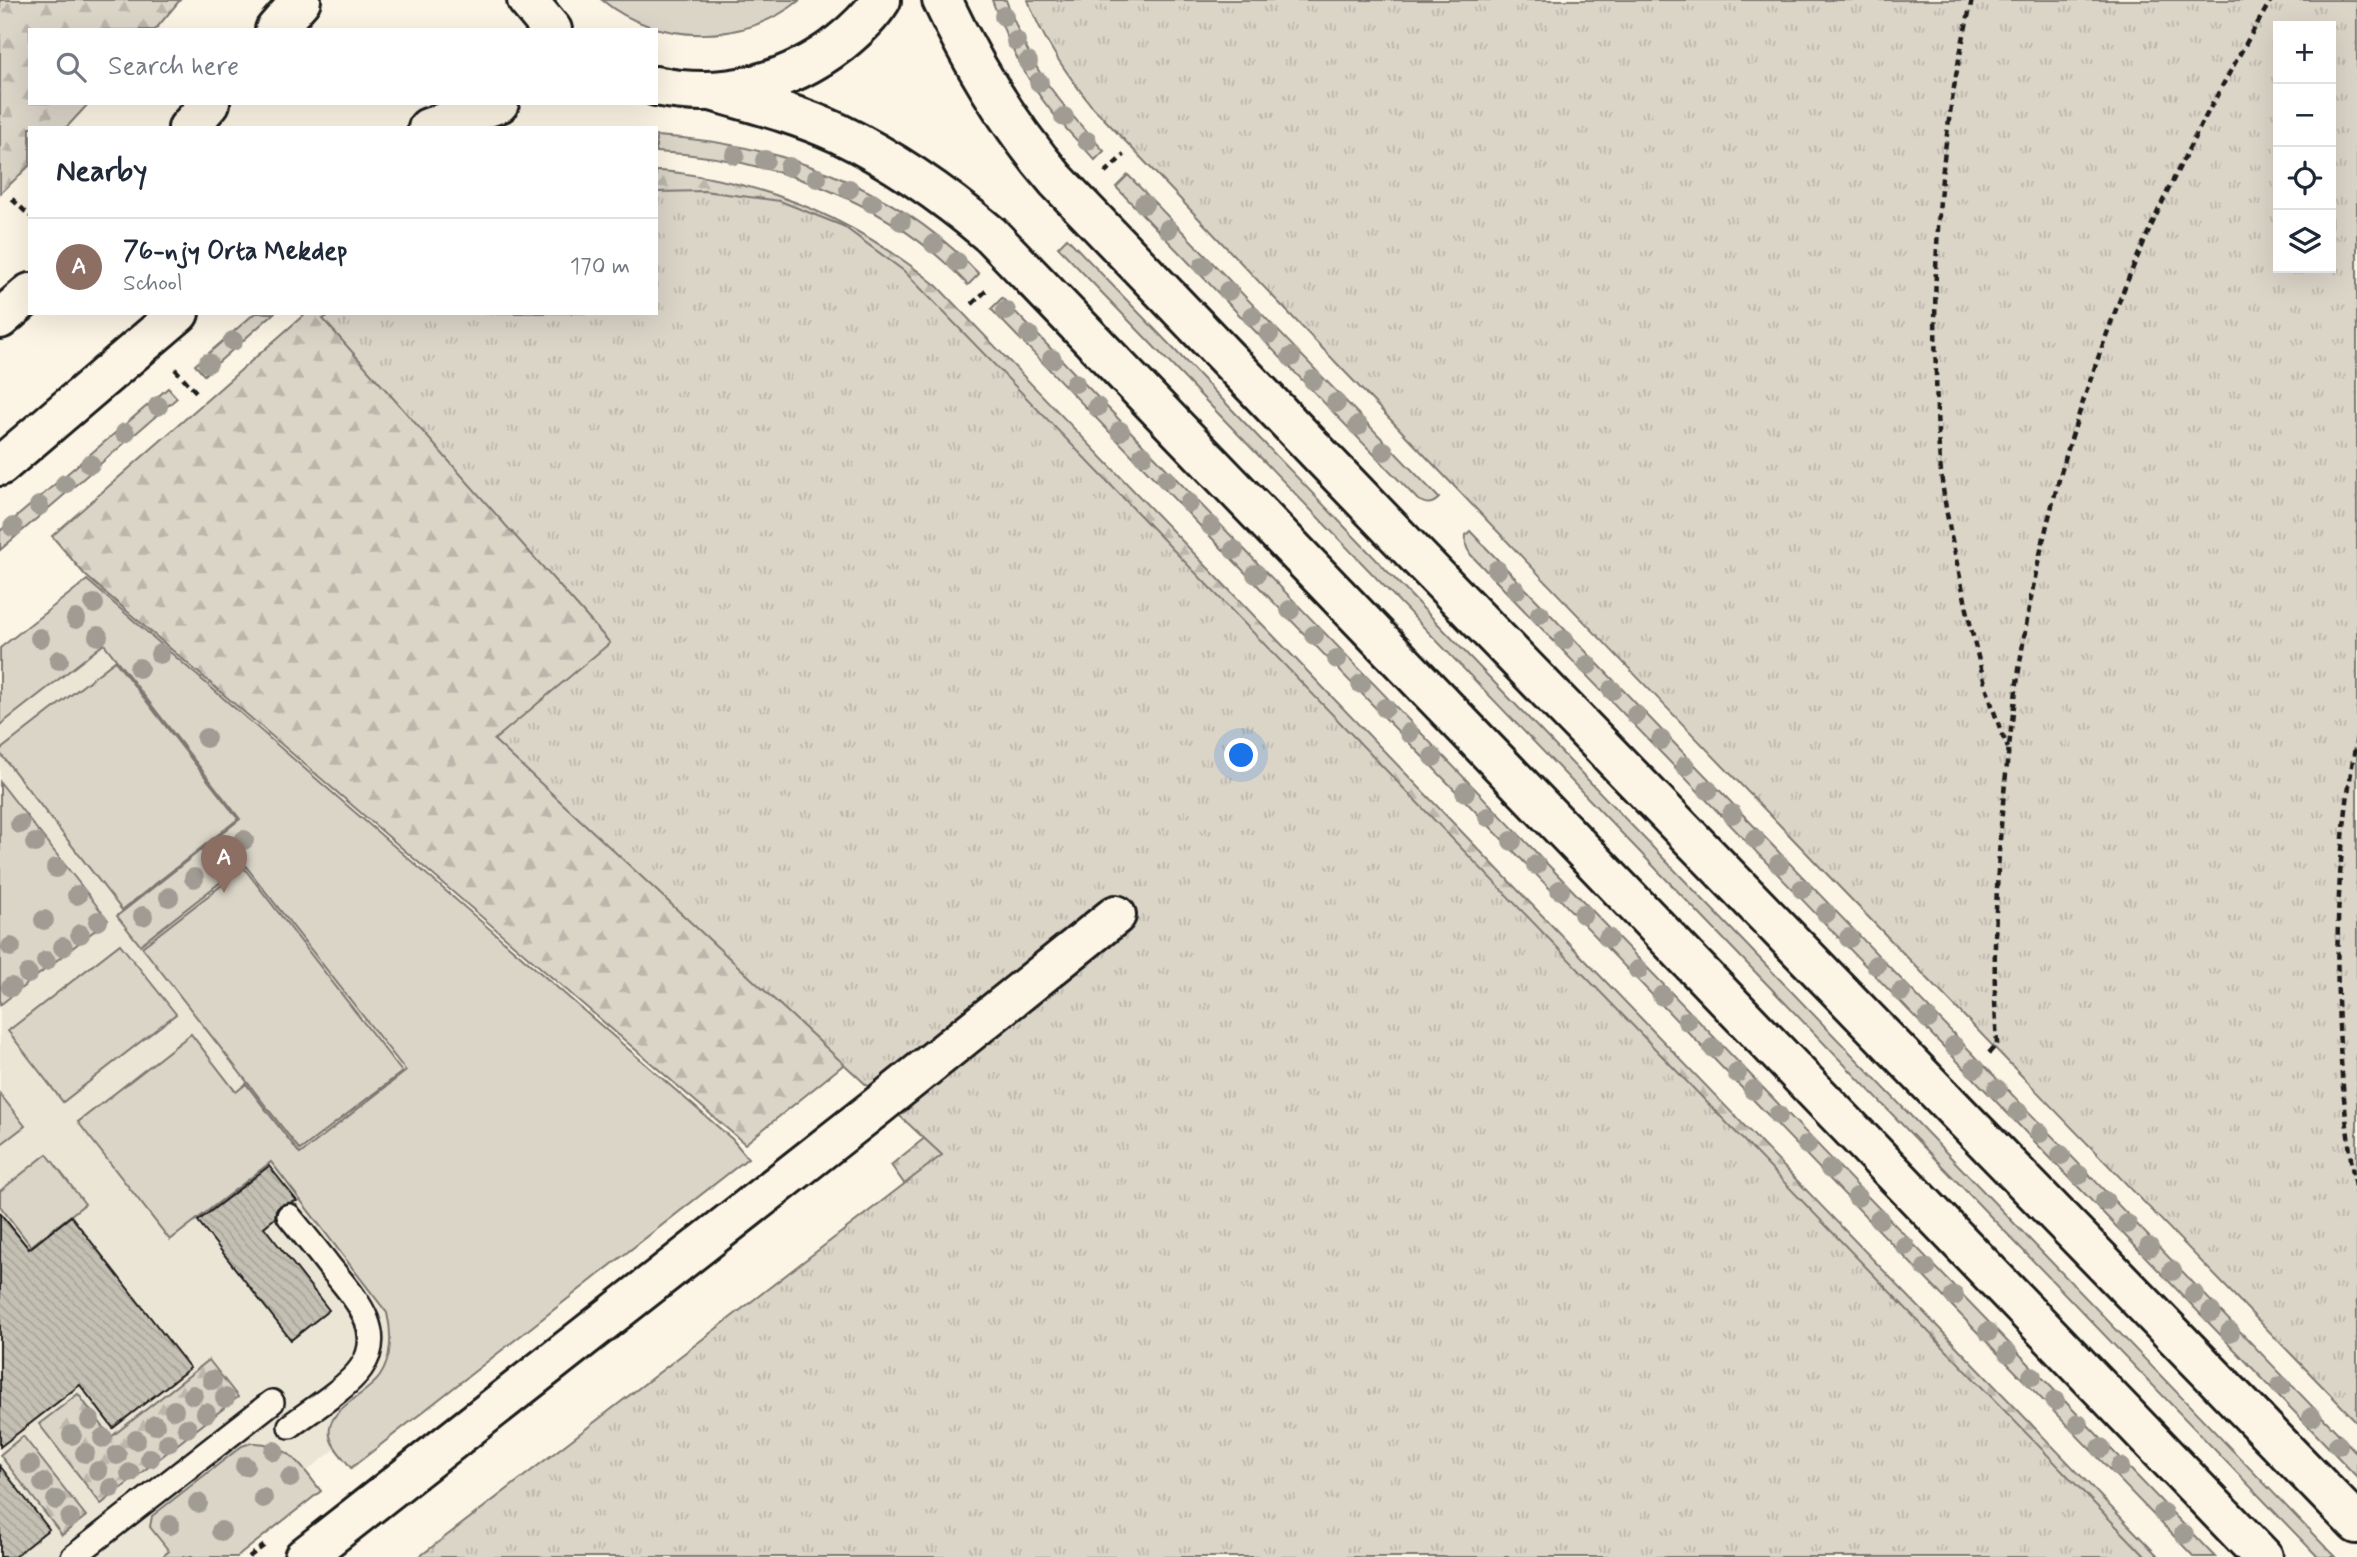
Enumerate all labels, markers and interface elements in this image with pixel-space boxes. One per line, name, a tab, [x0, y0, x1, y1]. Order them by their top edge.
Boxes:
map controls	[2273, 21, 2336, 273]
button: +	[2273, 21, 2336, 84]
search box	[28, 28, 658, 105]
icon: search	[52, 48, 90, 86]
text: Search here	[108, 50, 239, 84]
button: −	[2273, 84, 2336, 147]
button: locate	[2273, 147, 2336, 210]
text: Nearby	[56, 152, 147, 191]
button: layers	[2273, 210, 2336, 273]
text: 76-njy Orta Mekdep	[123, 235, 347, 269]
text: A	[71, 252, 87, 282]
text: 170 m	[570, 252, 630, 282]
text: School	[123, 269, 183, 299]
your location	[1224, 738, 1258, 772]
pin: A	[201, 835, 247, 893]

